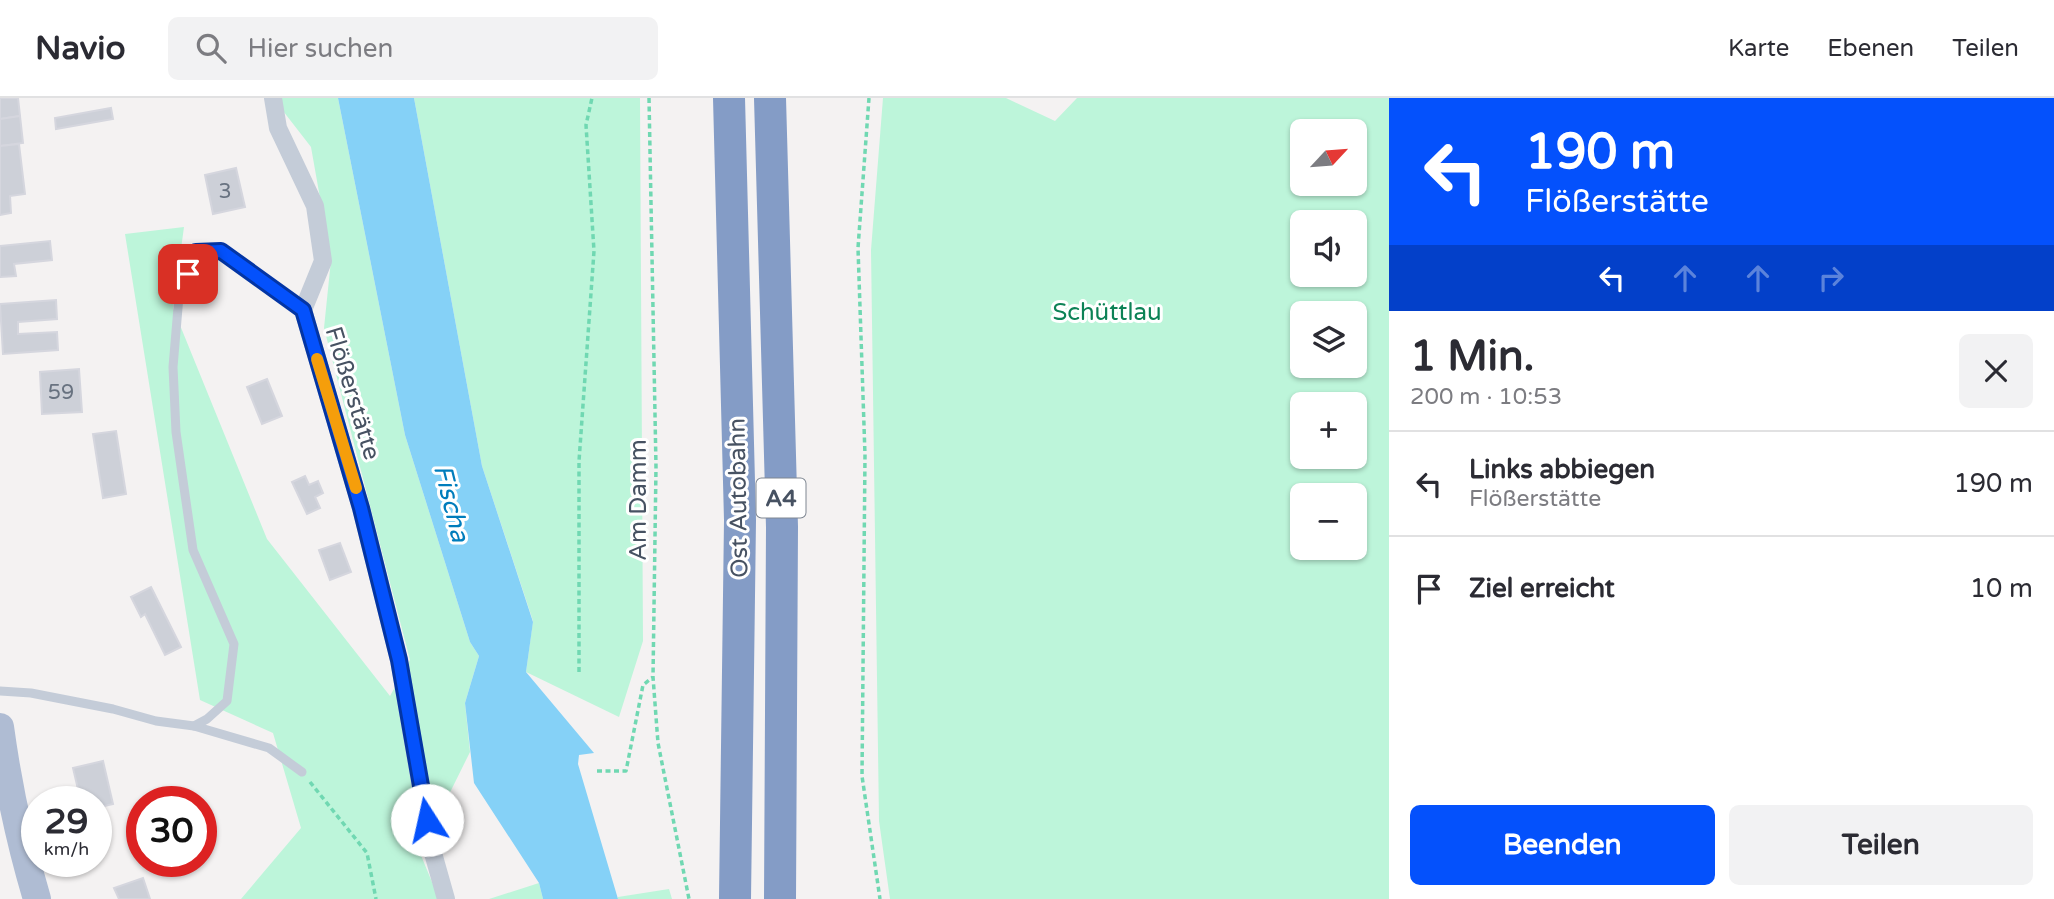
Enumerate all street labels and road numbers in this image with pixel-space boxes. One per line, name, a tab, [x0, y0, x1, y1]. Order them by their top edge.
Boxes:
street label: Flößerstätte	[318, 323, 387, 463]
street label: Ost Autobahn	[723, 418, 754, 578]
street label: Am Damm	[624, 439, 653, 561]
road number: A4	[756, 478, 806, 518]

